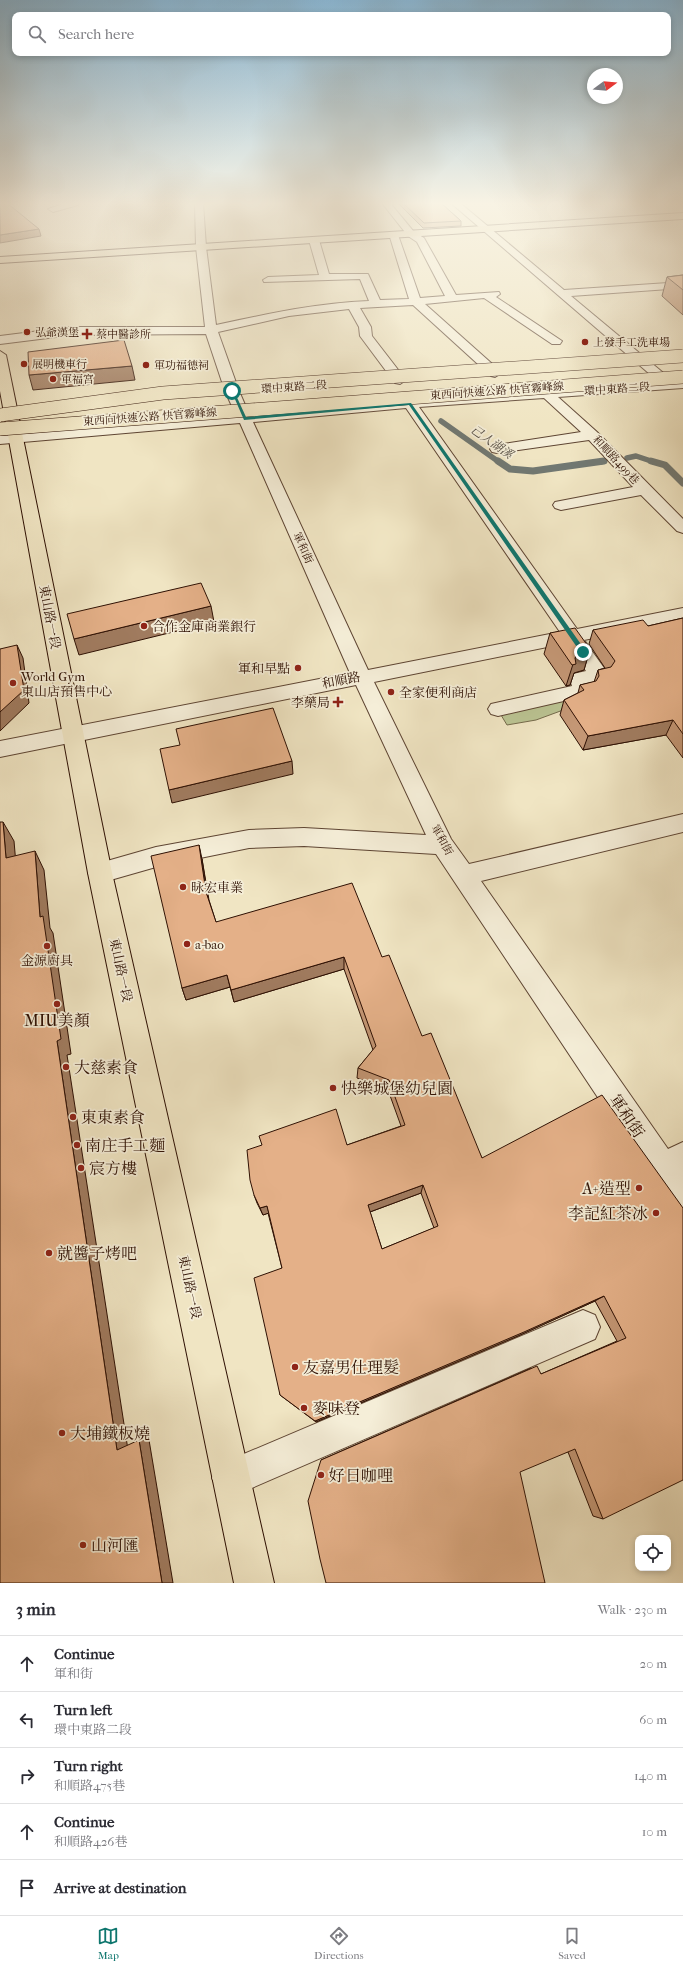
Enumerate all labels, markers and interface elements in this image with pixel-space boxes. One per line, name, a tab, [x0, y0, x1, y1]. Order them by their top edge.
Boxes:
search box	[12, 12, 671, 56]
icon: search	[26, 23, 48, 45]
text: Search here	[58, 25, 134, 43]
north arrow	[587, 68, 623, 104]
place label: 弘爺漢堡	[35, 326, 79, 339]
marker: 弘爺漢堡	[22, 327, 32, 337]
marker: 蔡中醫診所	[81, 328, 93, 340]
place label: 蔡中醫診所	[96, 328, 151, 341]
place label: 上發手工洗車場	[593, 336, 670, 349]
marker: 上發手工洗車場	[580, 337, 590, 347]
place label: 展明機車行	[32, 358, 87, 371]
marker: 展明機車行	[19, 359, 29, 369]
place label: 軍功福德祠	[154, 359, 209, 372]
marker: 軍功福德祠	[141, 360, 151, 370]
place label: 軍福宮	[61, 373, 94, 386]
marker: 軍福宮	[48, 374, 58, 384]
street label: 環中東路二段	[261, 378, 327, 396]
street label: 東西向快速公路 快官霧峰線	[430, 380, 564, 402]
street label: 環中東路二段	[584, 380, 650, 398]
route start	[223, 382, 241, 400]
street label: 東西向快速公路 快官霧峰線	[83, 406, 217, 428]
water label: 己人湖溪	[468, 422, 517, 463]
street label: 和順路499巷	[590, 433, 642, 487]
street label: 軍和街	[290, 530, 316, 566]
street label: 東山路一段	[36, 584, 64, 650]
place label: 合作金庫商業銀行	[152, 619, 256, 634]
marker: 合作金庫商業銀行	[139, 621, 149, 631]
route end	[574, 643, 592, 661]
place label: 軍和早點	[238, 661, 290, 676]
marker: 軍和早點	[293, 663, 303, 673]
place label: World Gym 東山店預售中心	[20, 669, 112, 699]
street label: 和順路	[320, 669, 362, 691]
marker: World Gym 東山店預售中心	[8, 678, 18, 688]
place label: 全家便利商店	[399, 685, 477, 700]
marker: 全家便利商店	[386, 687, 396, 697]
place label: 李藥局	[291, 695, 330, 710]
marker: 李藥局	[333, 697, 343, 707]
street label: 軍和街	[428, 822, 456, 858]
place label: 昹宏車業	[191, 880, 243, 895]
marker: 昹宏車業	[178, 882, 188, 892]
street label: 東山路一段	[107, 937, 135, 1003]
place label: a-bao	[195, 937, 224, 952]
marker: a-bao	[182, 939, 192, 949]
marker: 金源廚具	[42, 941, 52, 951]
place label: 金源廚具	[21, 953, 73, 968]
marker: MIU美顏	[52, 999, 62, 1009]
place label: MIU美顏	[24, 1011, 90, 1030]
place label: 大慈素食	[74, 1058, 138, 1077]
marker: 大慈素食	[61, 1062, 71, 1072]
place label: 快樂城堡幼兒園	[341, 1079, 453, 1098]
marker: 快樂城堡幼兒園	[328, 1083, 338, 1093]
street label: 軍和街	[606, 1091, 648, 1141]
place label: 東東素食	[81, 1108, 145, 1127]
marker: 東東素食	[68, 1112, 78, 1122]
place label: 南庄手工麵	[85, 1136, 165, 1155]
marker: 南庄手工麵	[72, 1140, 82, 1150]
place label: 宸方樓	[89, 1159, 137, 1178]
marker: 宸方樓	[76, 1163, 86, 1173]
place label: A+造型	[581, 1179, 631, 1198]
marker: A+造型	[634, 1183, 644, 1193]
place label: 李記紅茶冰	[568, 1204, 648, 1223]
marker: 李記紅茶冰	[651, 1208, 661, 1218]
place label: 就醬子烤吧	[57, 1244, 137, 1263]
marker: 就醬子烤吧	[44, 1248, 54, 1258]
street label: 東山路一段	[176, 1254, 204, 1320]
place label: 友嘉男仕理髮	[303, 1358, 399, 1377]
marker: 友嘉男仕理髮	[290, 1362, 300, 1372]
place label: 麥味登	[312, 1399, 360, 1418]
marker: 麥味登	[299, 1403, 309, 1413]
place label: 大埔鐵板燒	[70, 1424, 150, 1443]
marker: 大埔鐵板燒	[57, 1428, 67, 1438]
place label: 好日咖哩	[329, 1466, 393, 1485]
marker: 好日咖哩	[316, 1470, 326, 1480]
map controls	[635, 1535, 671, 1571]
button: locate	[635, 1535, 671, 1571]
place label: 山河匯	[91, 1536, 139, 1555]
marker: 山河匯	[78, 1540, 88, 1550]
text: 3 min	[16, 1599, 56, 1619]
text: Walk · 230 m	[598, 1602, 667, 1617]
text: Continue	[54, 1645, 114, 1663]
icon: ahead	[16, 1653, 38, 1675]
text: 20 m	[640, 1656, 667, 1671]
text: 軍和街	[54, 1666, 93, 1681]
text: Turn left	[54, 1701, 112, 1719]
icon: left	[16, 1709, 38, 1731]
text: 60 m	[639, 1712, 667, 1727]
text: 環中東路二段	[54, 1722, 132, 1737]
text: Turn right	[54, 1757, 123, 1775]
icon: right	[16, 1765, 38, 1787]
text: 140 m	[634, 1768, 667, 1783]
text: 和順路475巷	[54, 1778, 125, 1793]
text: Continue	[54, 1813, 114, 1831]
icon: ahead	[16, 1821, 38, 1843]
text: 10 m	[642, 1824, 667, 1839]
text: 和順路426巷	[54, 1834, 127, 1849]
icon: arrive	[16, 1877, 38, 1899]
text: Arrive at destination	[54, 1879, 186, 1897]
tab: Map	[97, 1925, 119, 1962]
tab: Directions	[314, 1925, 364, 1962]
tab: Saved	[558, 1925, 586, 1962]

